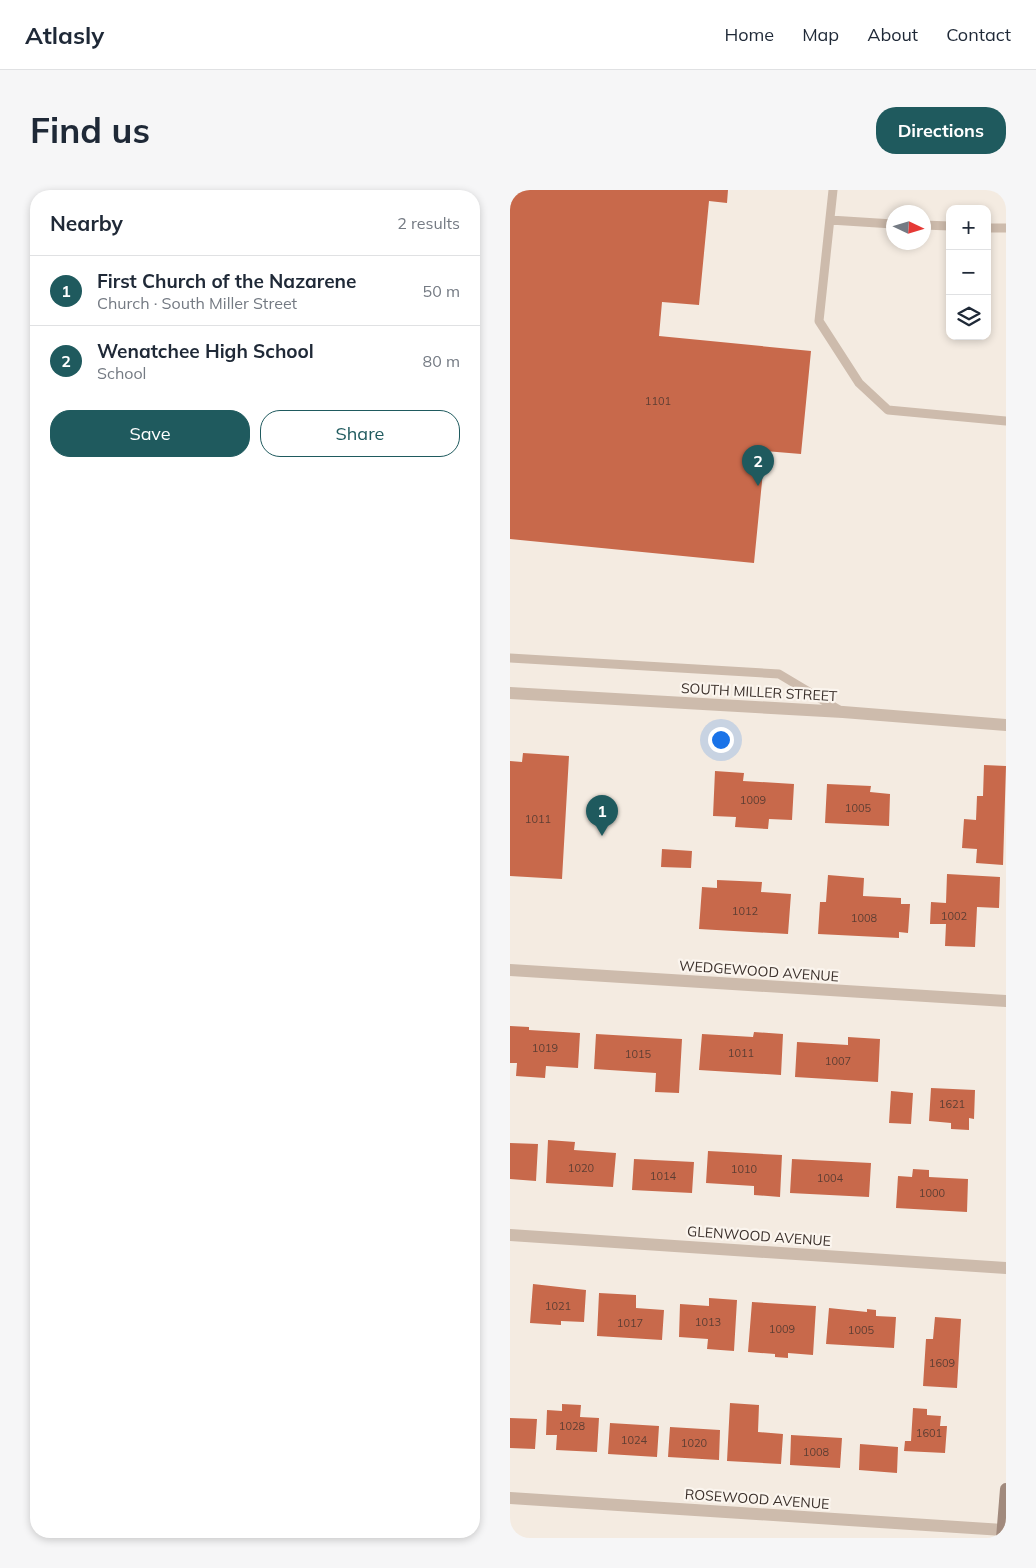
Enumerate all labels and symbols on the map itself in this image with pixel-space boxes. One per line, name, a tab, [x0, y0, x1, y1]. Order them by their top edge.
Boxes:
north arrow	[886, 205, 931, 250]
house number: 1101	[645, 394, 671, 408]
pin: 2	[742, 445, 774, 486]
street label: SOUTH MILLER STREET	[680, 679, 838, 705]
your location	[708, 727, 734, 753]
house number: 1009	[740, 793, 766, 807]
pin: 1	[586, 795, 618, 836]
house number: 1005	[845, 801, 872, 815]
house number: 1011	[525, 812, 551, 826]
house number: 1012	[732, 904, 759, 918]
house number: 1002	[941, 909, 968, 923]
house number: 1008	[851, 911, 878, 925]
street label: WEDGEWOOD AVENUE	[678, 956, 840, 986]
house number: 1019	[532, 1041, 558, 1055]
house number: 1011	[728, 1046, 754, 1060]
house number: 1015	[625, 1047, 652, 1061]
house number: 1007	[825, 1054, 851, 1068]
house number: 1621	[939, 1097, 965, 1111]
house number: 1020	[568, 1161, 595, 1175]
house number: 1010	[731, 1162, 758, 1176]
house number: 1014	[650, 1169, 677, 1183]
house number: 1004	[817, 1171, 844, 1185]
house number: 1000	[919, 1186, 946, 1200]
street label: GLENWOOD AVENUE	[687, 1222, 831, 1250]
house number: 1021	[545, 1299, 571, 1313]
house number: 1013	[695, 1315, 721, 1329]
house number: 1017	[617, 1316, 643, 1330]
house number: 1009	[769, 1322, 795, 1336]
house number: 1005	[848, 1323, 875, 1337]
house number: 1609	[929, 1356, 955, 1370]
house number: 1028	[559, 1419, 586, 1433]
house number: 1601	[916, 1426, 942, 1440]
house number: 1024	[621, 1433, 648, 1447]
house number: 1020	[681, 1436, 708, 1450]
house number: 1008	[803, 1445, 830, 1459]
street label: ROSEWOOD AVENUE	[684, 1485, 830, 1513]

